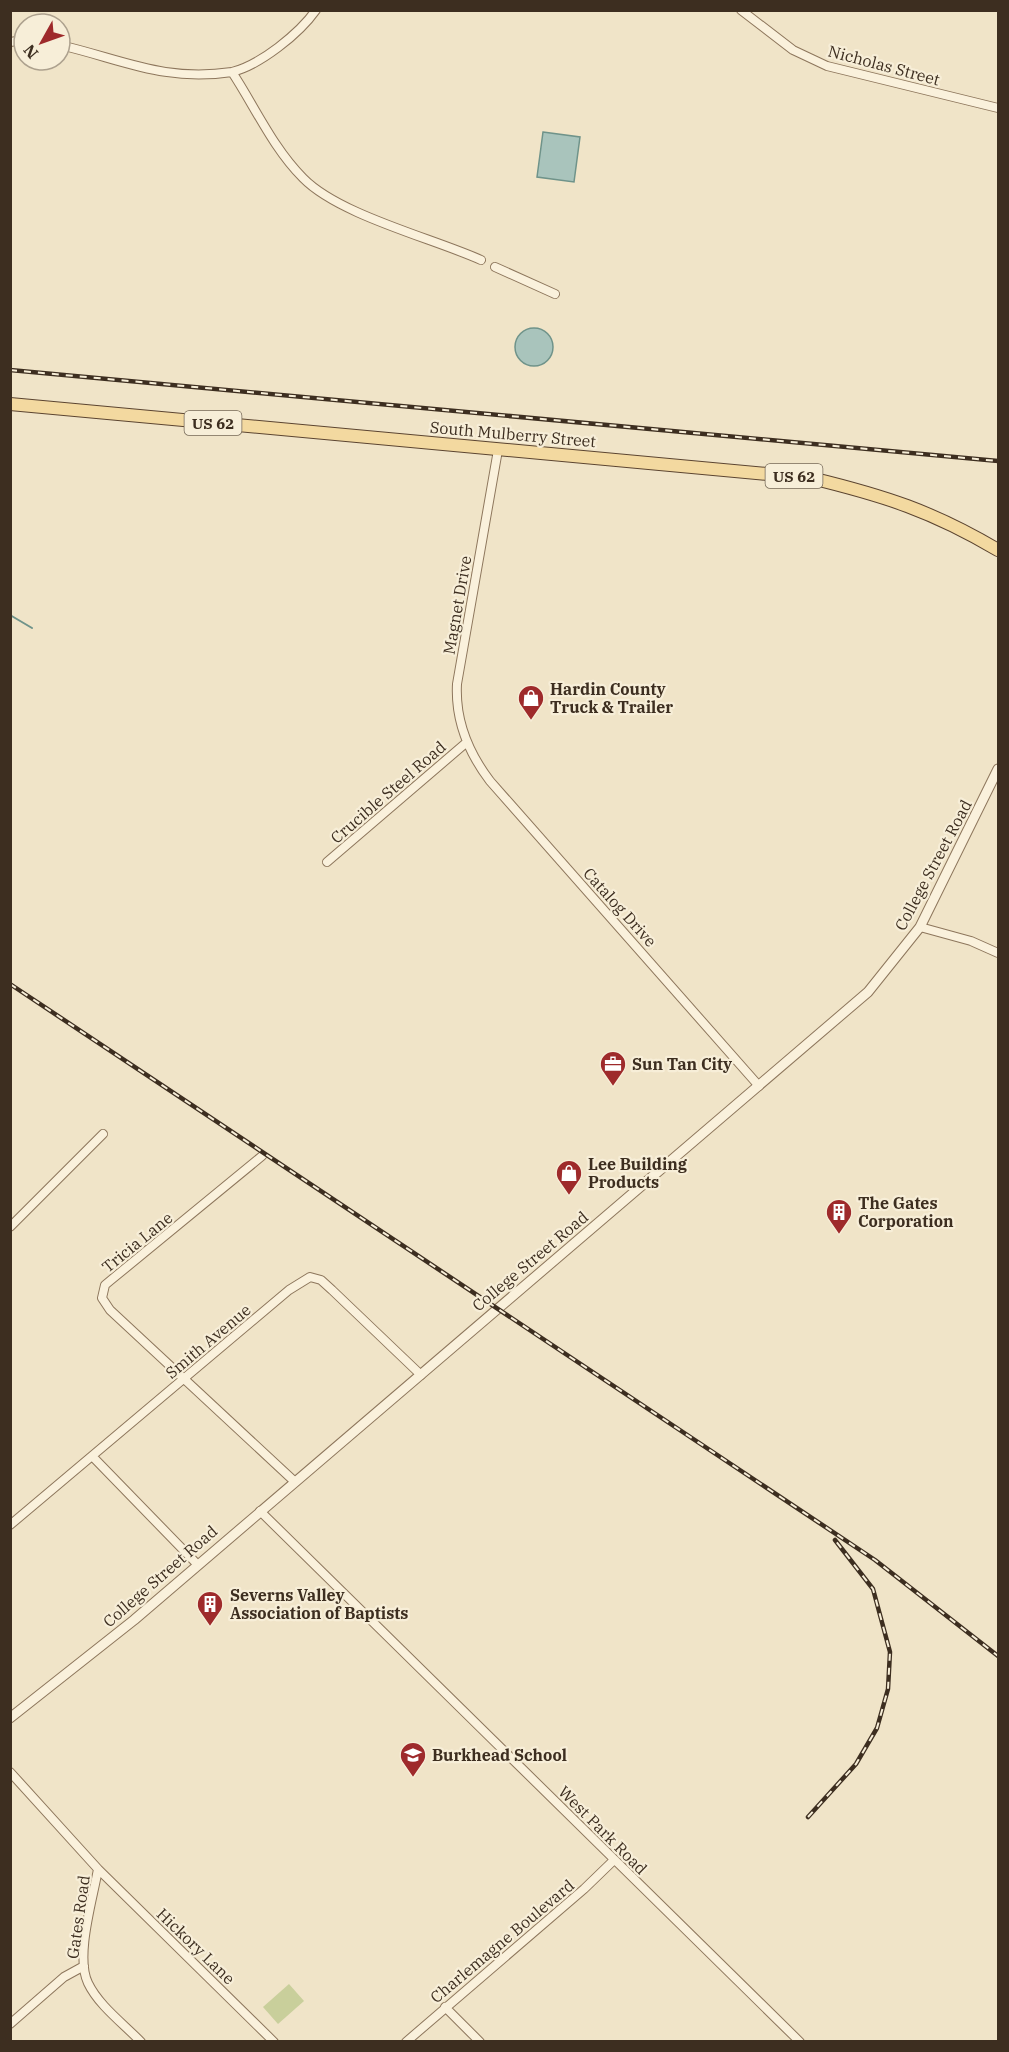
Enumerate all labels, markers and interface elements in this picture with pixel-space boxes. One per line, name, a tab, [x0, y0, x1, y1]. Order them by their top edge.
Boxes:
north arrow	[12, 12, 72, 72]
text: N	[19, 40, 42, 63]
street label: Nicholas Street	[826, 40, 942, 90]
road number: US 62	[184, 411, 242, 435]
street label: South Mulberry Street	[429, 417, 597, 451]
road number: US 62	[766, 464, 822, 488]
street label: Magnet Drive	[438, 554, 476, 656]
place label: Hardin County Truck & Trailer	[550, 679, 673, 717]
shop icon: Hardin County Truck & Trailer	[516, 683, 546, 721]
street label: Crucible Steel Road	[326, 736, 450, 848]
street label: College Street Road	[890, 796, 976, 934]
street label: Catalog Drive	[579, 863, 661, 951]
office icon: Sun Tan City	[598, 1049, 628, 1087]
place label: Sun Tan City	[632, 1054, 733, 1074]
place label: Lee Building Products	[588, 1154, 688, 1192]
shop icon: Lee Building Products	[554, 1158, 584, 1196]
place label: The Gates Corporation	[858, 1193, 954, 1231]
building icon: The Gates Corporation	[824, 1197, 854, 1235]
street label: Tricia Lane	[98, 1207, 176, 1277]
street label: College Street Road	[468, 1207, 592, 1315]
street label: Smith Avenue	[161, 1300, 255, 1382]
street label: College Street Road	[99, 1521, 222, 1631]
place label: Severns Valley Association of Baptists	[230, 1585, 408, 1623]
building icon: Severns Valley Association of Baptists	[195, 1589, 225, 1627]
school or university icon: Burkhead School	[398, 1740, 428, 1778]
place label: Burkhead School	[432, 1745, 567, 1765]
street label: West Park Road	[554, 1781, 652, 1879]
street label: Gates Road	[62, 1874, 94, 1960]
street label: Charlemagne Boulevard	[426, 1875, 578, 2007]
street label: Hickory Lane	[153, 1904, 239, 1988]

